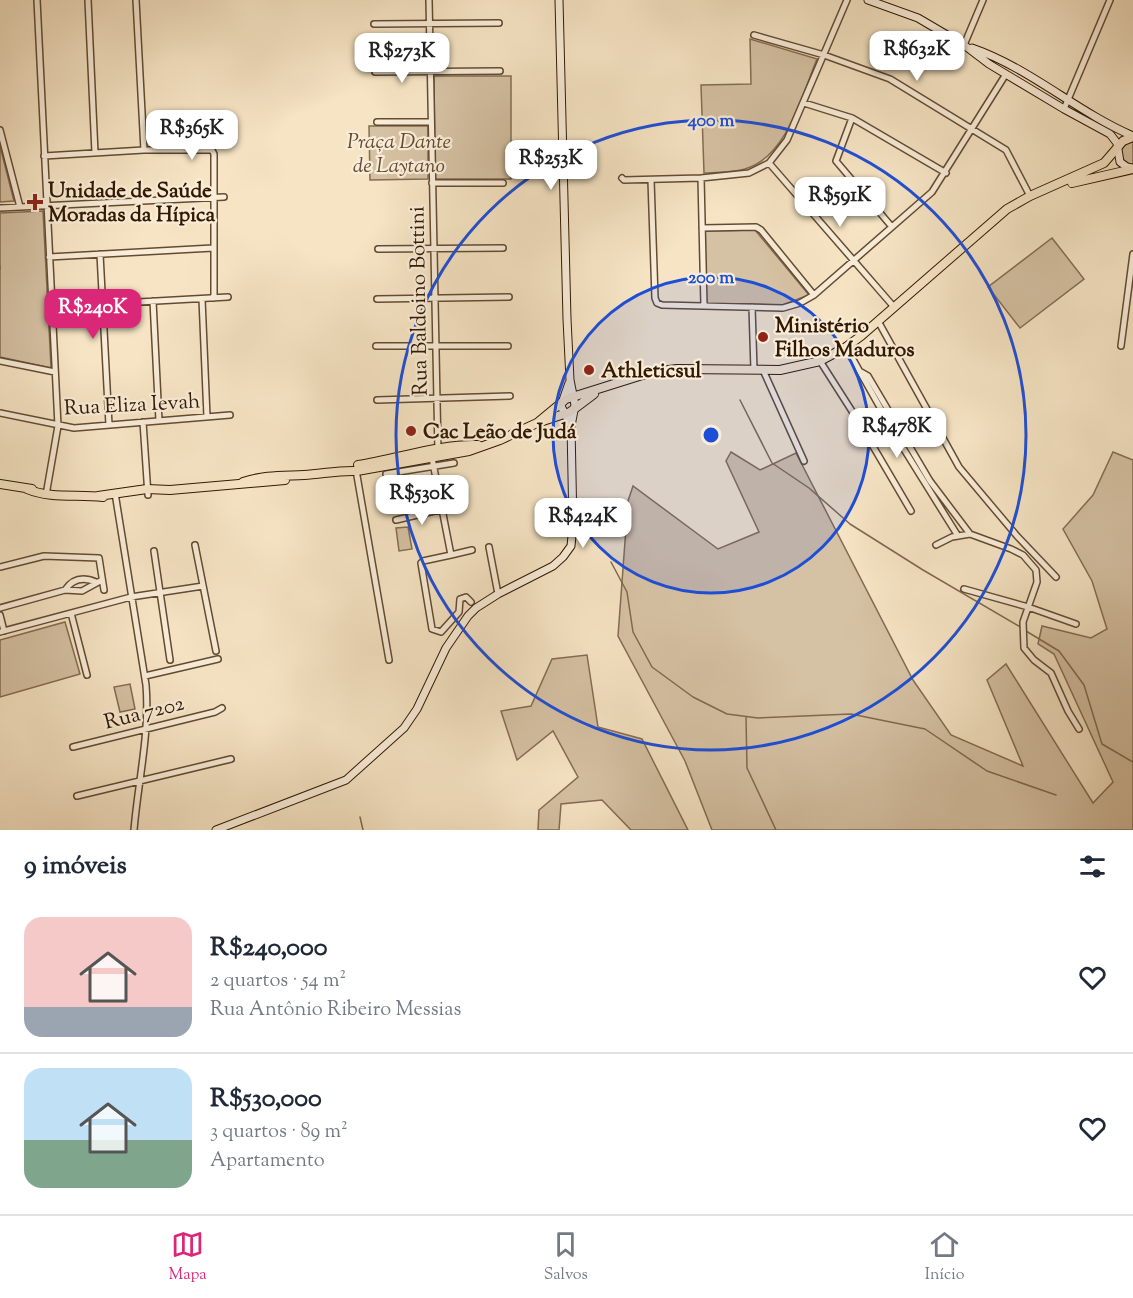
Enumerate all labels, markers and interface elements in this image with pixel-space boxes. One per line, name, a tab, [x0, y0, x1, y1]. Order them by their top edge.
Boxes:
pin: R$632K	[868, 31, 966, 82]
pin: R$273K	[353, 33, 451, 84]
text: R$632K	[884, 36, 950, 65]
text: R$273K	[369, 38, 435, 67]
text: 400 m	[687, 109, 734, 135]
pin: R$365K	[143, 110, 241, 161]
text: R$365K	[160, 115, 224, 144]
park label: Praça Dante de Laytano	[347, 128, 451, 182]
pin: R$253K	[502, 140, 600, 191]
text: R$253K	[519, 145, 583, 174]
place label: Unidade de Saúde Moradas da Hípica	[48, 177, 215, 231]
pin: R$591K	[791, 177, 889, 228]
text: R$591K	[809, 182, 871, 211]
marker: Unidade de Saúde Moradas da Hípica	[26, 193, 44, 211]
street label: Rua Baldoino Bottini	[403, 206, 437, 396]
text: 200 m	[688, 266, 734, 292]
pin: R$240K	[44, 289, 142, 340]
text: R$240K	[58, 294, 128, 323]
place label: Ministério Filhos Maduros	[775, 312, 915, 366]
marker: Ministério Filhos Maduros	[756, 330, 770, 344]
place label: Athleticsul	[601, 357, 702, 387]
marker: Athleticsul	[582, 363, 596, 377]
street label: Rua Eliza Ievah	[63, 387, 201, 425]
pin: R$478K	[848, 408, 946, 459]
text: R$478K	[862, 413, 932, 442]
place label: Cac Leão de Judá	[423, 418, 577, 448]
marker: Cac Leão de Judá	[404, 424, 418, 438]
centre of rings	[701, 425, 721, 445]
pin: R$530K	[373, 475, 471, 526]
text: R$530K	[390, 480, 454, 509]
pin: R$424K	[534, 498, 632, 549]
text: R$424K	[548, 503, 618, 532]
street label: Rua 7202	[101, 689, 188, 738]
text: 9 imóveis	[24, 848, 127, 885]
icon: filters	[1076, 850, 1109, 883]
text: R$240,000	[210, 930, 328, 967]
icon: home	[72, 941, 144, 1013]
icon: heart	[1076, 961, 1109, 994]
text: 2 quartos · 54 m²	[210, 967, 346, 996]
text: Rua Antônio Ribeiro Messias	[210, 996, 461, 1025]
text: R$530,000	[210, 1081, 322, 1118]
icon: home	[72, 1092, 144, 1164]
icon: heart	[1076, 1112, 1109, 1145]
text: 3 quartos · 89 m²	[210, 1118, 348, 1147]
text: Apartamento	[210, 1147, 325, 1176]
tab: Mapa	[169, 1228, 207, 1287]
tab: Salvos	[544, 1228, 588, 1287]
tab: Início	[925, 1228, 964, 1287]

